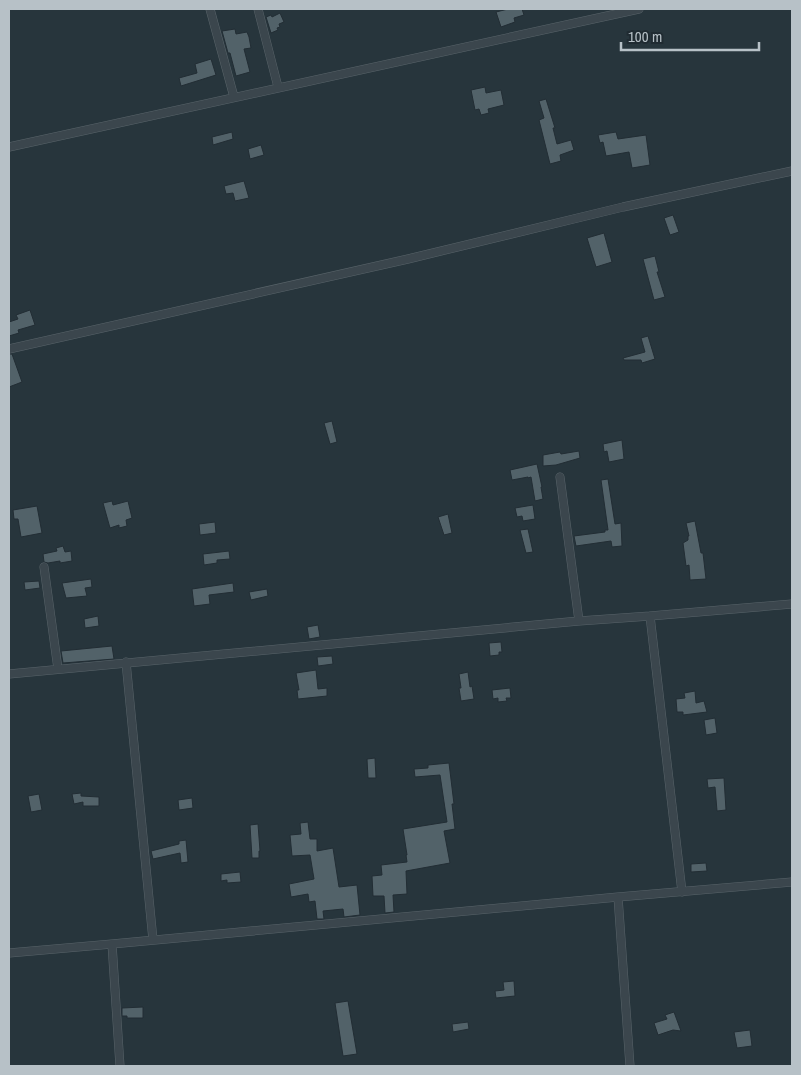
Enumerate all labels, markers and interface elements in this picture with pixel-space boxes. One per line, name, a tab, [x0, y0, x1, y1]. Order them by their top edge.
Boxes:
scale bar	[621, 20, 758, 52]
text: 100 m	[628, 26, 662, 47]

